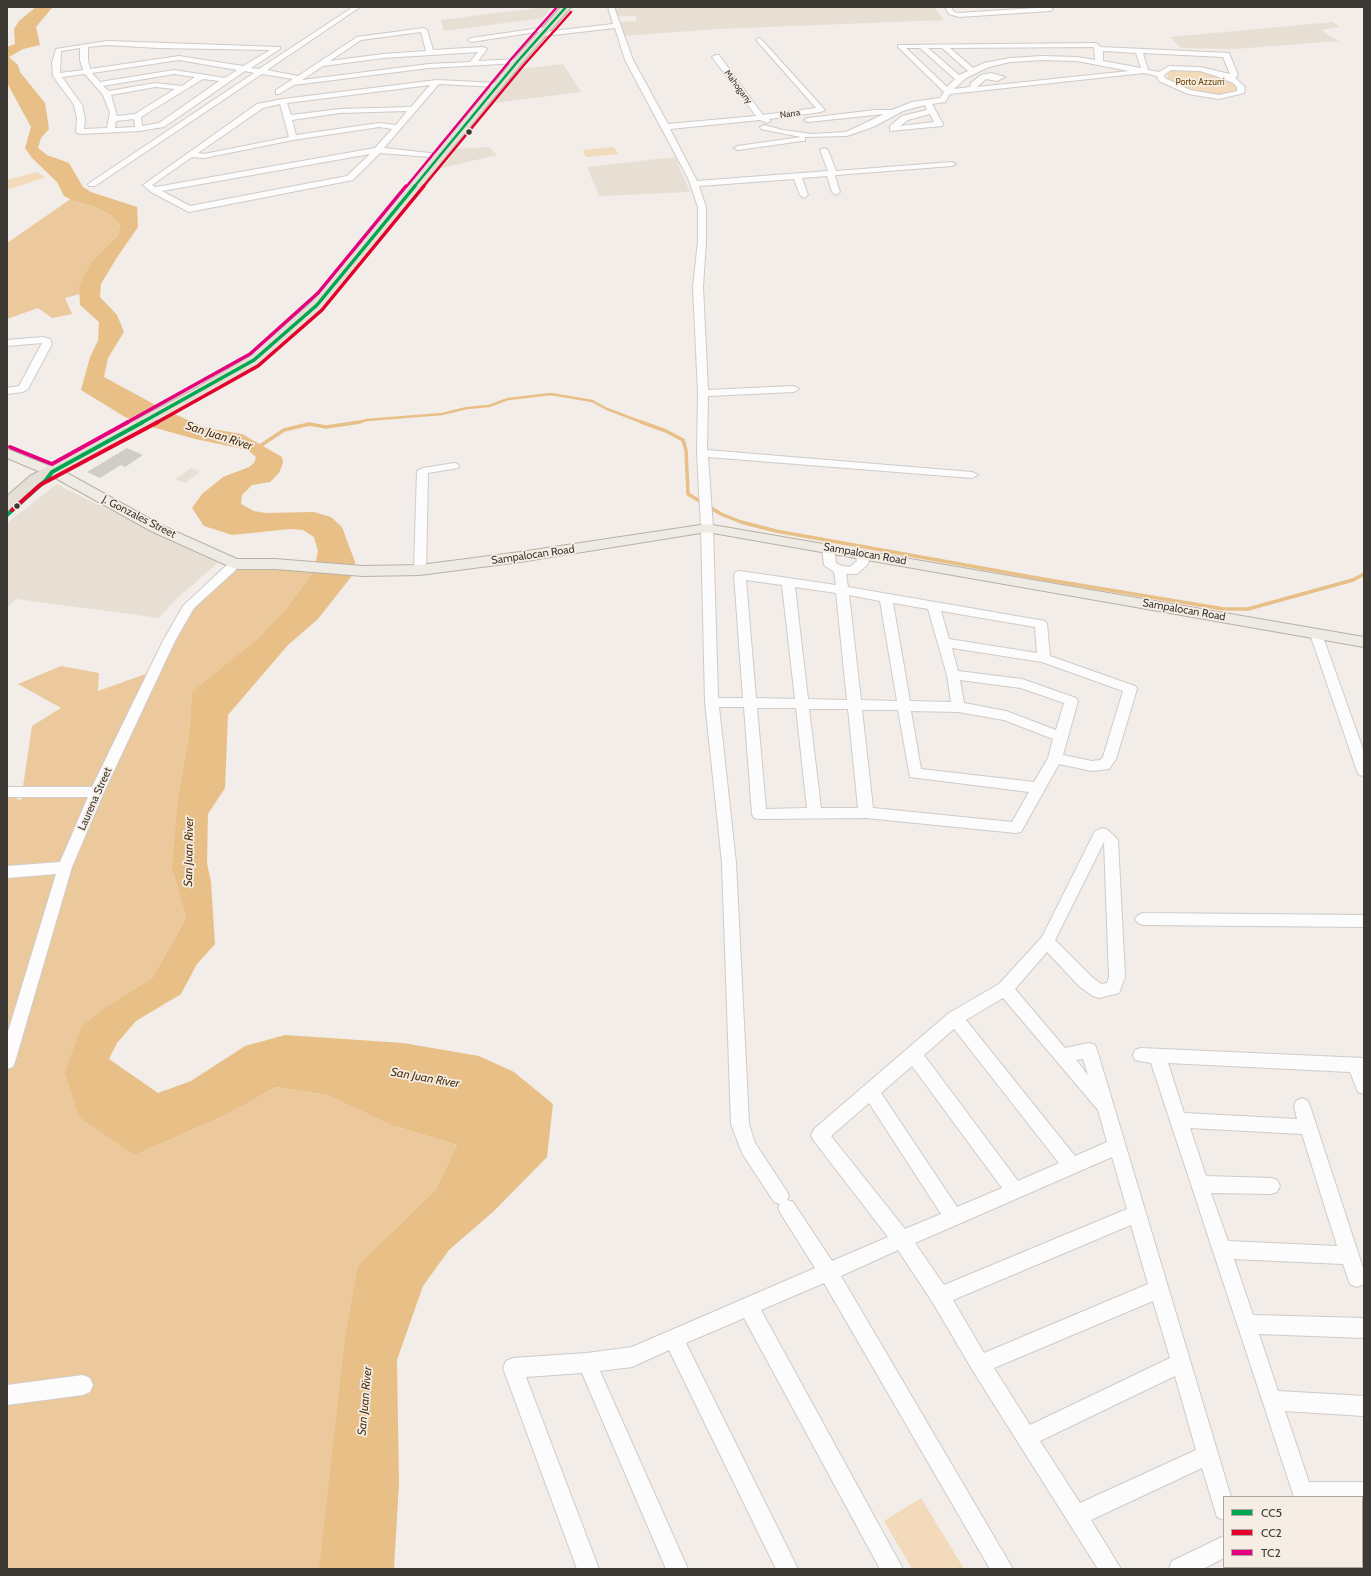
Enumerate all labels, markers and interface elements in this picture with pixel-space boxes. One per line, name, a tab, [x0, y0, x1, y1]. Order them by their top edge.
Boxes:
street label: Mahogany	[722, 68, 754, 106]
park label: Porto Azzurri	[1175, 77, 1225, 87]
street label: Narra	[779, 107, 801, 121]
unlabelled marker	[464, 127, 474, 137]
water label: San Juan River	[184, 418, 254, 454]
street label: J. Gonzales Street	[100, 493, 178, 541]
unlabelled marker	[12, 501, 22, 511]
street label: Sampalocan Road	[822, 540, 908, 568]
street label: Sampalocan Road	[490, 543, 576, 567]
street label: Sampalocan Road	[1141, 596, 1227, 624]
street label: Laurena Street	[75, 765, 115, 833]
water label: San Juan River	[181, 817, 197, 887]
water label: San Juan River	[390, 1065, 460, 1091]
water label: San Juan River	[355, 1366, 375, 1436]
legend	[1223, 1496, 1363, 1568]
text: CC5	[1261, 1505, 1282, 1520]
text: CC2	[1261, 1525, 1282, 1540]
text: TC2	[1261, 1545, 1281, 1560]

